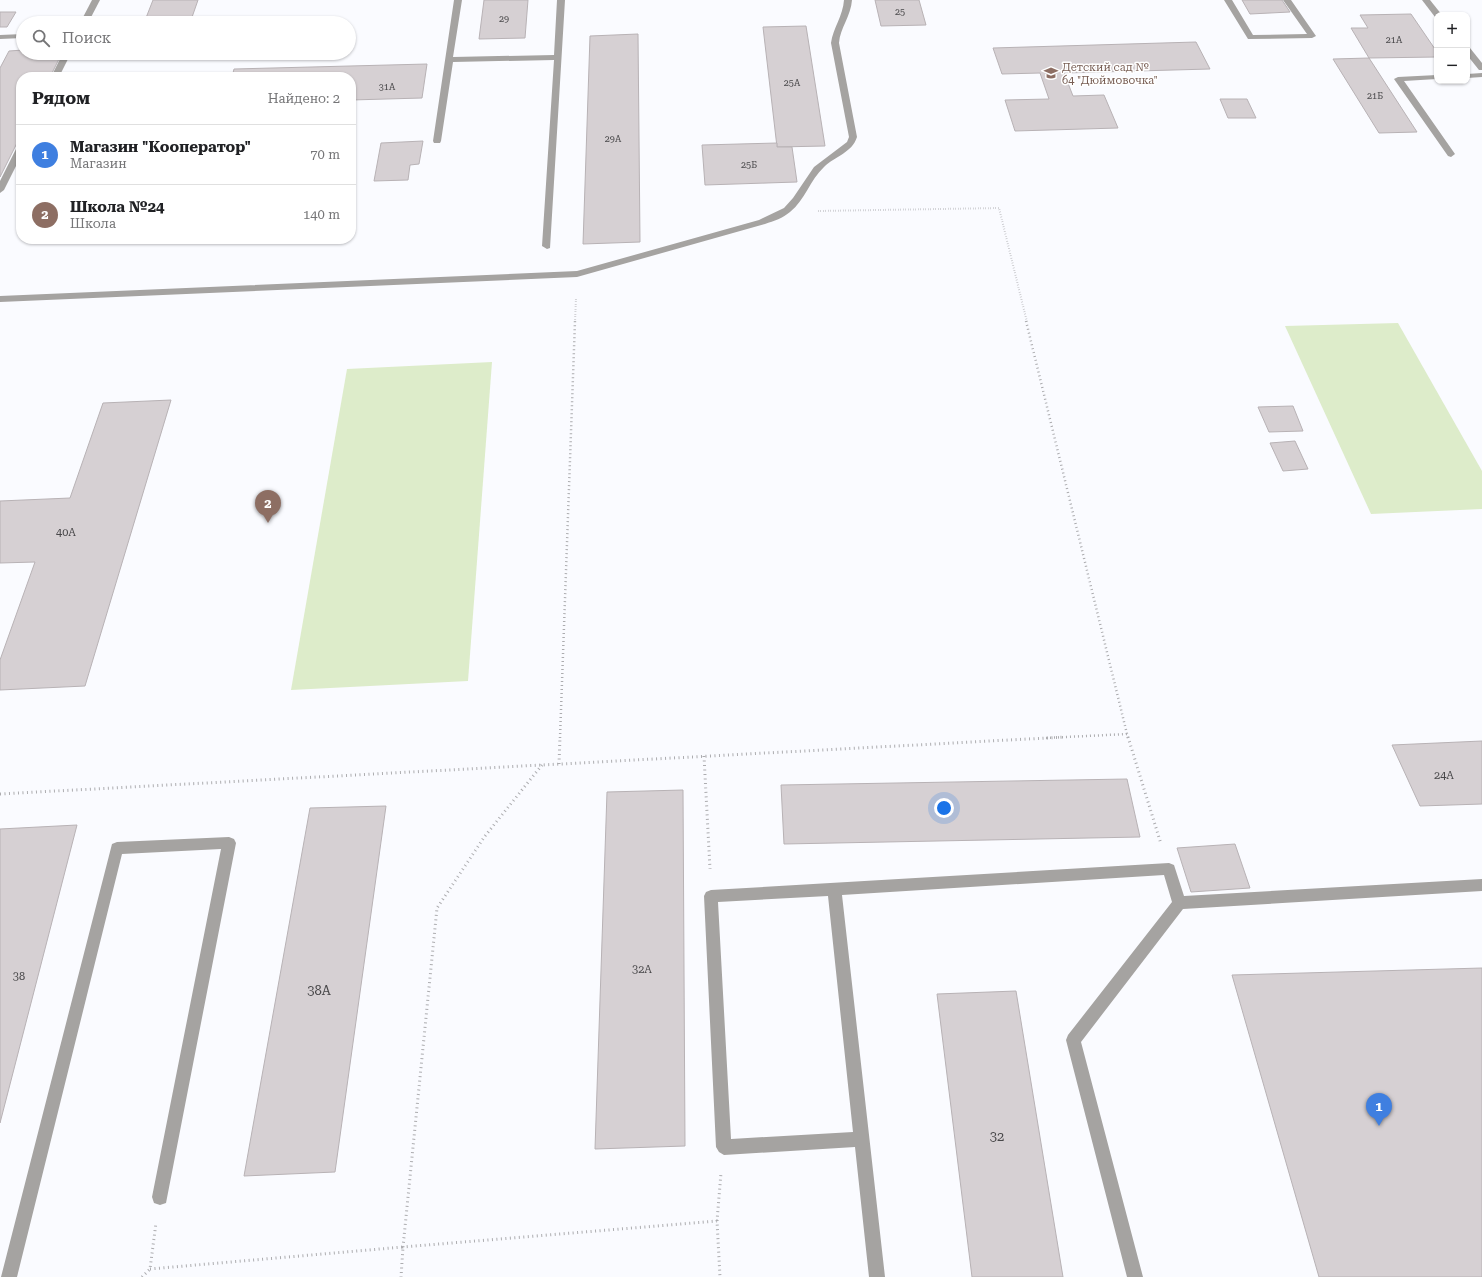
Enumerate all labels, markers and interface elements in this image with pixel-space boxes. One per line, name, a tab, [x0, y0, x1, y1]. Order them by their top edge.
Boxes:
house number: 25	[895, 7, 905, 17]
map controls	[1434, 12, 1470, 84]
button: +	[1434, 12, 1470, 48]
house number: 29	[499, 14, 509, 24]
search box	[16, 16, 356, 60]
icon: search	[30, 27, 52, 49]
text: Поиск	[62, 29, 111, 47]
house number: 21А	[1386, 35, 1403, 45]
button: −	[1434, 48, 1470, 84]
place label: Детский сад № 64 "Дюймовочка"	[1062, 61, 1158, 87]
school or university icon: Детский сад № 64 "Дюймовочка"	[1043, 65, 1059, 81]
house number: 25А	[784, 78, 801, 88]
house number: 31А	[379, 82, 396, 92]
text: Рядом	[32, 88, 90, 108]
text: Найдено: 2	[268, 91, 340, 106]
house number: 21Б	[1367, 91, 1383, 101]
house number: 29А	[605, 134, 622, 144]
text: Магазин "Кооператор"	[70, 138, 251, 156]
text: 1	[41, 147, 49, 162]
text: 70 m	[310, 147, 340, 162]
text: Магазин	[70, 156, 127, 171]
house number: 25Б	[741, 160, 757, 170]
text: Школа №24	[70, 198, 164, 216]
text: 2	[41, 207, 49, 222]
text: 140 m	[303, 207, 340, 222]
text: Школа	[70, 216, 116, 231]
pin: 2	[255, 490, 281, 523]
house number: 40А	[56, 526, 76, 539]
house number: 24А	[1434, 769, 1454, 782]
your location	[934, 798, 954, 818]
house number: 32А	[632, 963, 652, 976]
house number: 38	[13, 970, 25, 983]
house number: 38А	[307, 983, 331, 998]
pin: 1	[1366, 1093, 1392, 1126]
house number: 32	[990, 1129, 1004, 1144]

